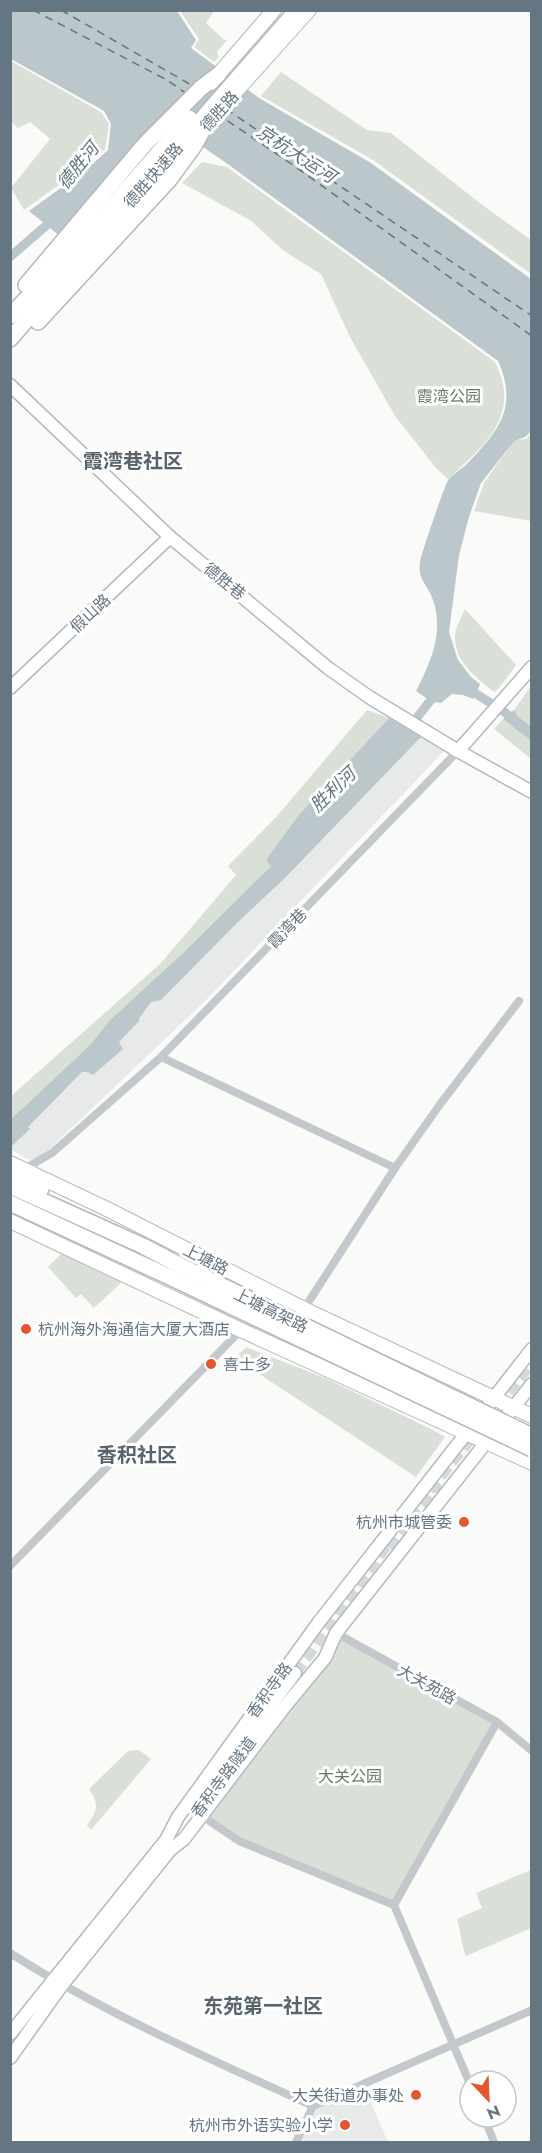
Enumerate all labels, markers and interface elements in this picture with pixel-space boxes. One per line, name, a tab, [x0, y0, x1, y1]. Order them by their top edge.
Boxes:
street label: 德胜路	[195, 86, 244, 137]
water label: 京杭大运河	[251, 119, 343, 191]
water label: 德胜河	[51, 135, 107, 195]
street label: 德胜快速路	[118, 138, 188, 213]
park label: 霞湾公园	[417, 385, 481, 408]
district label: 霞湾巷社区	[83, 447, 183, 476]
street label: 德胜巷	[199, 557, 251, 605]
street label: 假山路	[65, 589, 116, 638]
water label: 胜利河	[305, 760, 364, 818]
street label: 霞湾巷	[262, 903, 312, 954]
street label: 上塘路	[179, 1238, 232, 1281]
street label: 上塘高架路	[230, 1283, 312, 1338]
place label: 杭州海外海通信大厦大酒店	[38, 1318, 230, 1341]
marker: 杭州海外海通信大厦大酒店	[19, 1322, 33, 1336]
place label: 喜士多	[223, 1353, 271, 1376]
marker: 喜士多	[204, 1357, 218, 1371]
district label: 香积社区	[97, 1441, 177, 1470]
place label: 杭州市城管委	[356, 1511, 452, 1534]
marker: 杭州市城管委	[457, 1515, 471, 1529]
street label: 香积寺路	[241, 1658, 298, 1723]
street label: 大关苑路	[393, 1659, 460, 1710]
street label: 香积寺路隧道	[185, 1732, 261, 1823]
park label: 大关公园	[318, 1765, 382, 1788]
district label: 东苑第一社区	[203, 1992, 323, 2021]
north arrow	[458, 2069, 518, 2129]
place label: 大关街道办事处	[292, 2084, 404, 2107]
marker: 大关街道办事处	[409, 2088, 423, 2102]
text: N	[483, 2099, 504, 2125]
place label: 杭州市外语实验小学	[189, 2114, 333, 2137]
marker: 杭州市外语实验小学	[338, 2118, 352, 2132]

